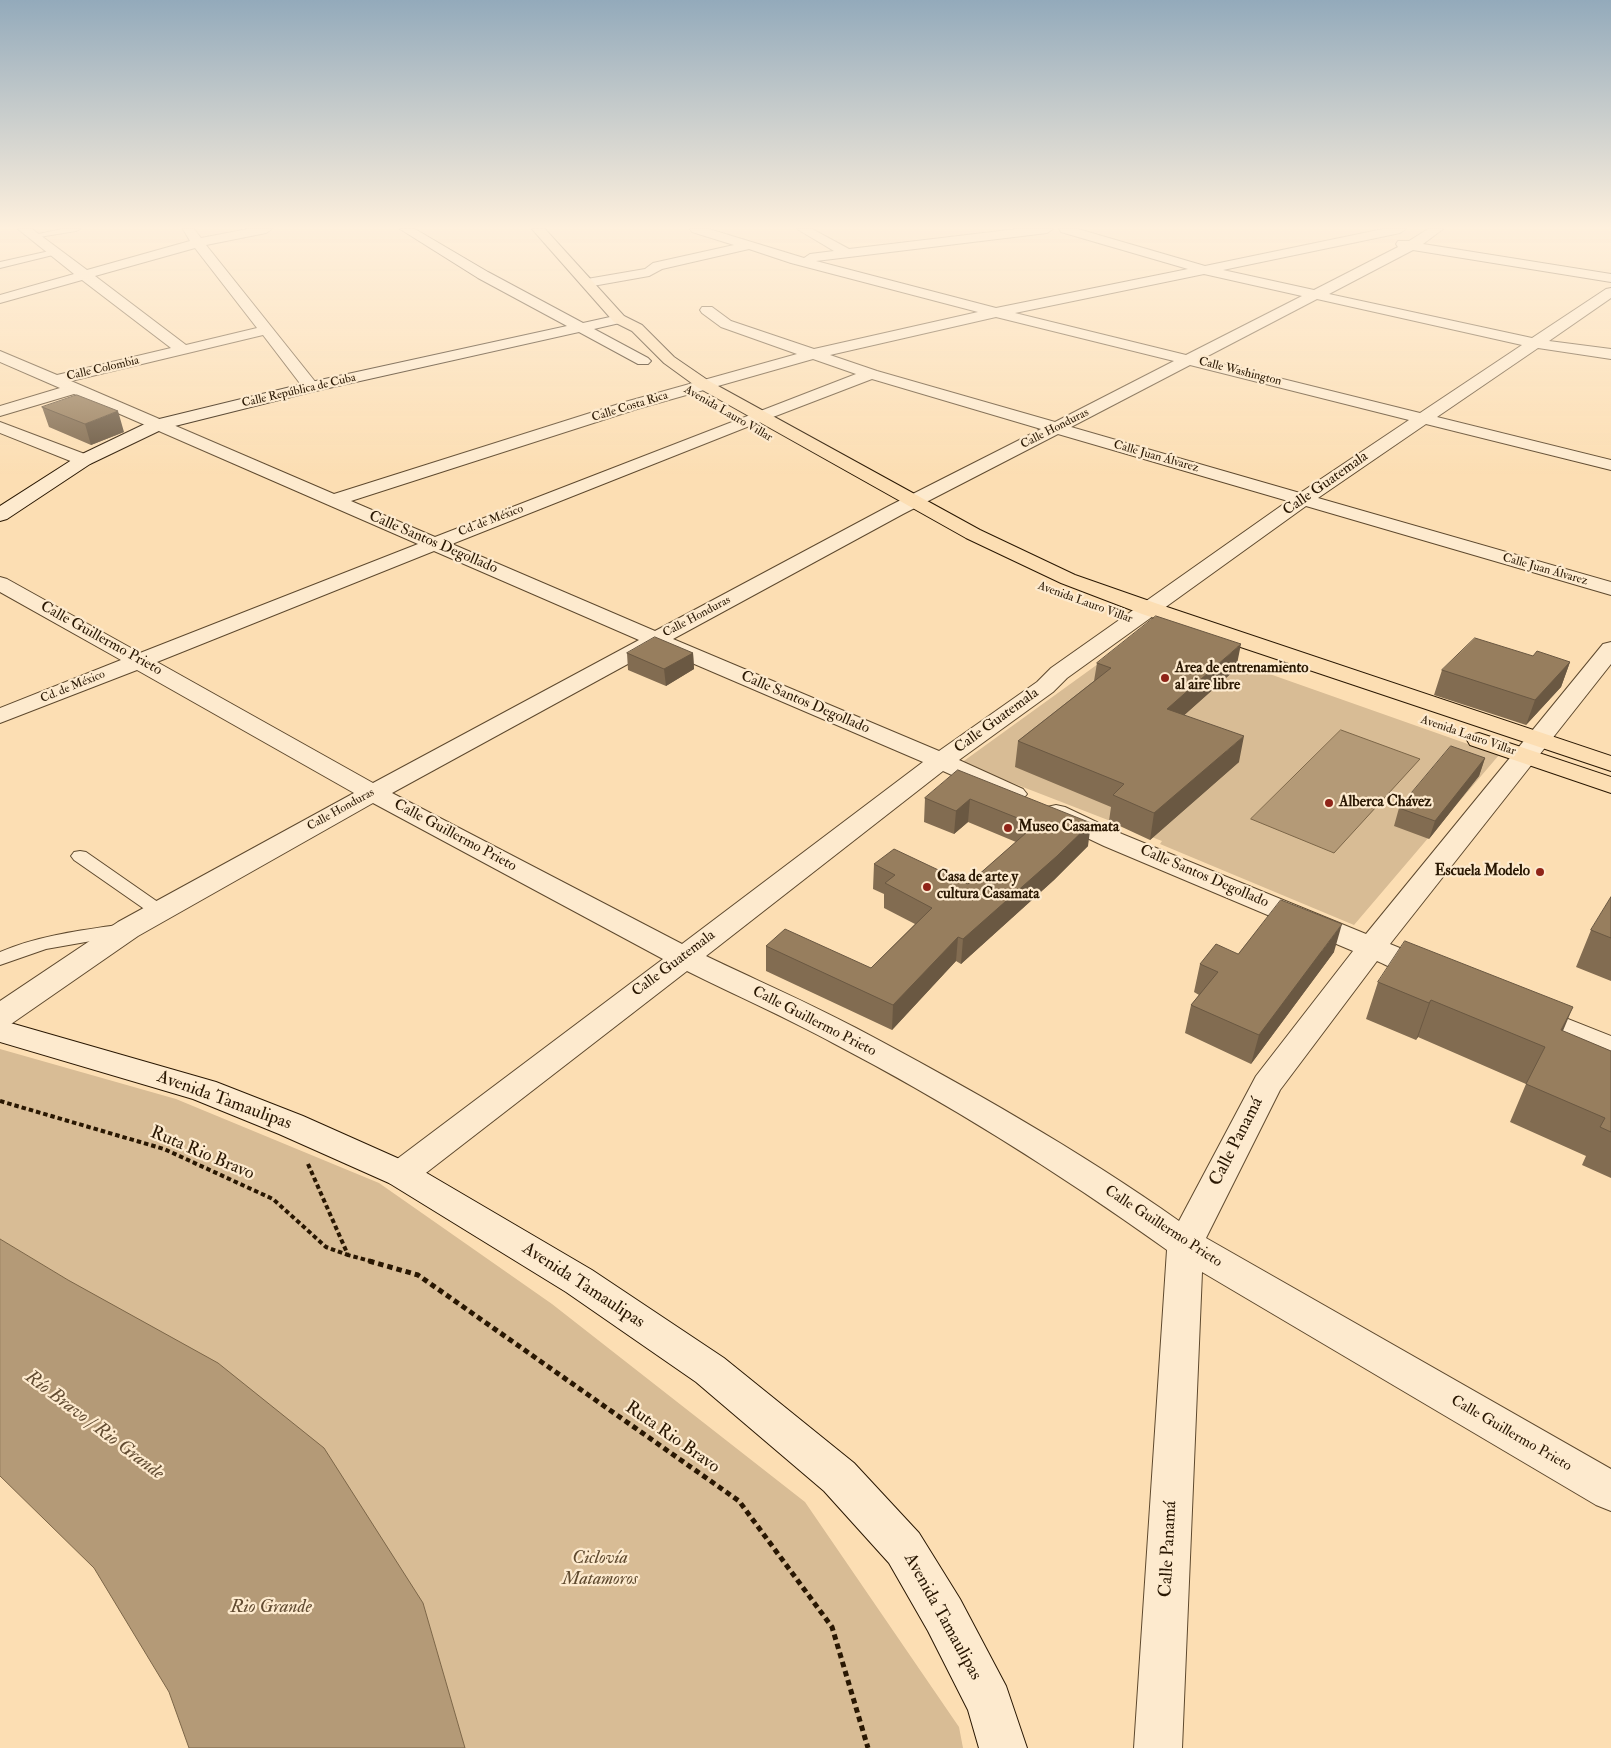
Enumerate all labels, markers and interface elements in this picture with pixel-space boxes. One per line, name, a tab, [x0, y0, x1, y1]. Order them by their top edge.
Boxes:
street label: Calle Colombia	[65, 354, 141, 384]
street label: Calle Washington	[1197, 355, 1283, 389]
street label: Calle República de Cuba	[241, 371, 357, 411]
street label: Avenida Lauro Villar	[681, 383, 775, 445]
street label: Calle Costa Rica	[590, 389, 670, 425]
street label: Calle Honduras	[1019, 406, 1091, 452]
street label: Calle Juan Álvarez	[1112, 438, 1200, 476]
street label: Calle Guatemala	[1280, 448, 1372, 520]
street label: Cd. de México	[456, 502, 526, 540]
street label: Calle Santos Degollado	[366, 508, 500, 578]
street label: Calle Juan Álvarez	[1501, 551, 1589, 589]
street label: Avenida Lauro Villar	[1036, 579, 1134, 627]
street label: Calle Honduras	[661, 593, 733, 641]
street label: Calle Guillermo Prieto	[37, 598, 165, 680]
place label: Area de entrenamiento al aire libre	[1175, 660, 1308, 695]
street label: Cd. de México	[39, 668, 107, 706]
street label: Calle Santos Degollado	[738, 668, 872, 738]
marker: Area de entrenamiento al aire libre	[1159, 672, 1171, 684]
street label: Calle Guatemala	[951, 684, 1043, 758]
street label: Avenida Lauro Villar	[1418, 713, 1518, 759]
street label: Calle Honduras	[305, 786, 377, 834]
place label: Alberca Chávez	[1339, 794, 1431, 812]
street label: Calle Guillermo Prieto	[391, 796, 519, 876]
marker: Alberca Chávez	[1323, 797, 1335, 809]
place label: Museo Casamata	[1018, 819, 1119, 837]
marker: Museo Casamata	[1002, 822, 1014, 834]
street label: Calle Santos Degollado	[1137, 842, 1271, 912]
place label: Escuela Modelo	[1435, 863, 1530, 881]
marker: Escuela Modelo	[1534, 866, 1546, 878]
place label: Casa de arte y cultura Casamata	[937, 869, 1039, 904]
marker: Casa de arte y cultura Casamata	[921, 881, 933, 893]
street label: Calle Guatemala	[629, 927, 719, 1001]
street label: Calle Guillermo Prieto	[749, 983, 879, 1061]
street label: Avenida Tamaulipas	[154, 1067, 294, 1135]
street label: Calle Panamá	[1205, 1094, 1269, 1190]
street label: Ruta Rio Bravo	[147, 1122, 257, 1186]
street label: Calle Guillermo Prieto	[1101, 1182, 1225, 1272]
street label: Avenida Tamaulipas	[518, 1238, 648, 1334]
water label: Río Bravo / Rio Grande	[20, 1366, 168, 1486]
street label: Calle Guillermo Prieto	[1447, 1392, 1575, 1476]
street label: Ruta Rio Bravo	[620, 1397, 724, 1479]
street label: Calle Panamá	[1156, 1500, 1182, 1598]
park label: Ciclovía Matamoros	[562, 1548, 638, 1590]
street label: Avenida Tamaulipas	[898, 1550, 986, 1684]
water label: Rio Grande	[230, 1597, 312, 1619]

